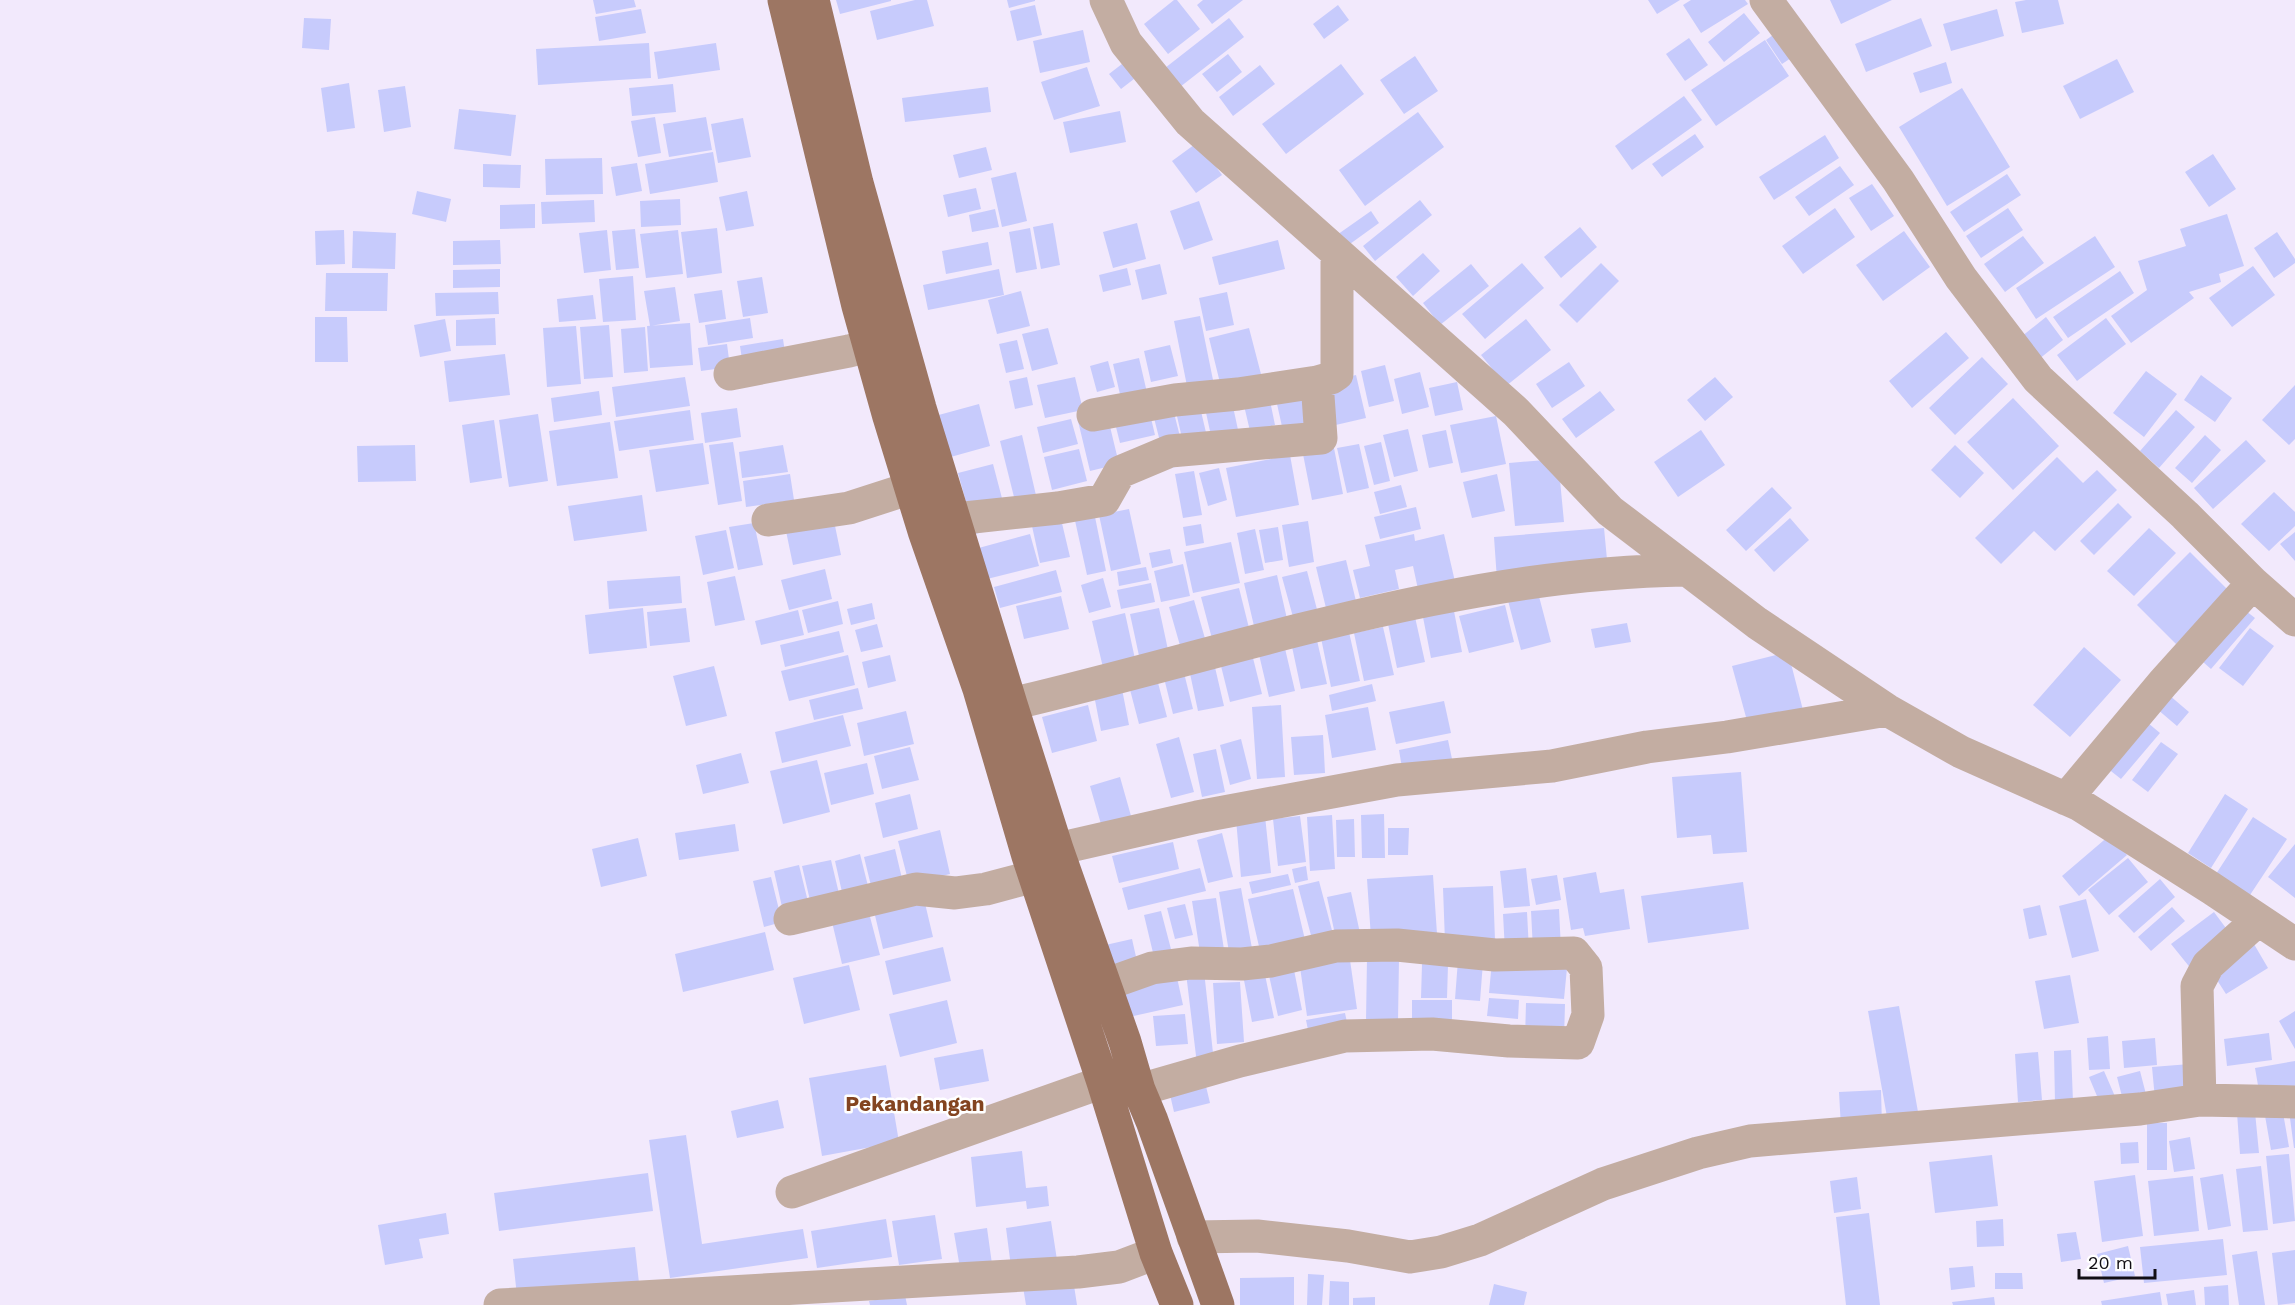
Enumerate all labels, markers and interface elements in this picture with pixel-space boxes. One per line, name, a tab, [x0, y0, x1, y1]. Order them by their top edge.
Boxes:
district label: Pekandangan	[845, 1091, 985, 1116]
scale bar	[2079, 1242, 2156, 1280]
text: 20 m	[2088, 1252, 2133, 1273]

